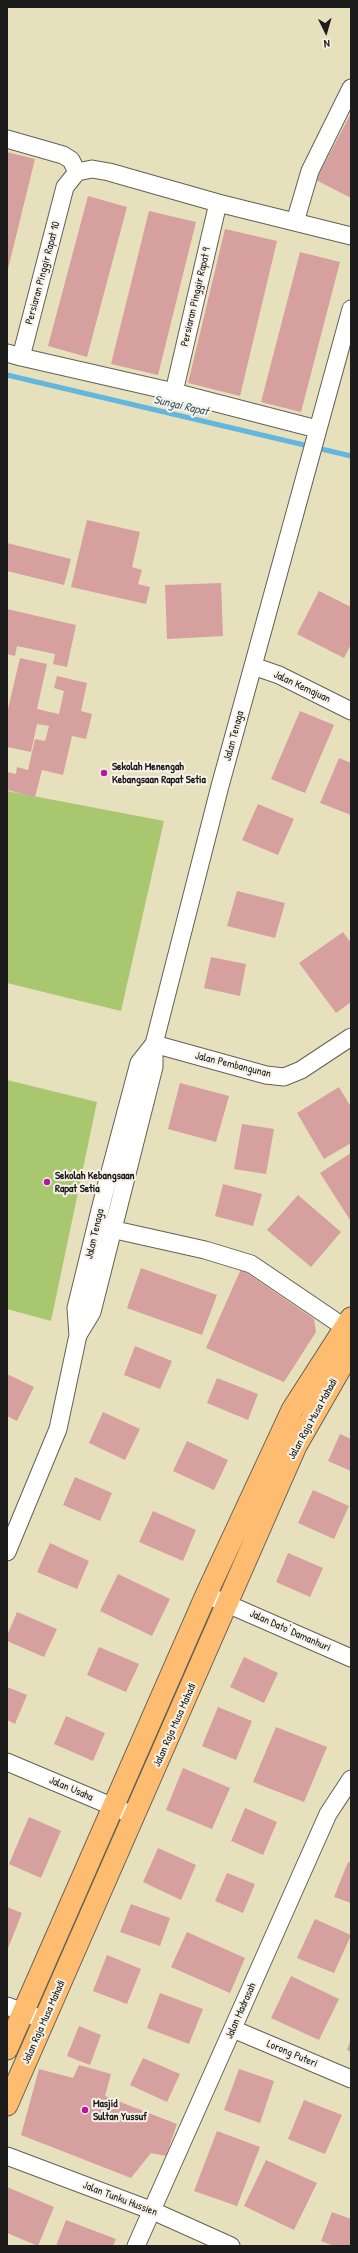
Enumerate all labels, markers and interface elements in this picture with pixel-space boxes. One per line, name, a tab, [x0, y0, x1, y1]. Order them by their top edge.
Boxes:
north arrow	[306, 12, 346, 52]
text: N	[324, 37, 331, 51]
street label: Persiaran Pinggir Rapat 10	[23, 220, 63, 326]
street label: Persiaran Pinggir Rapat 9	[178, 246, 214, 348]
water label: Sungai Rapat	[152, 393, 210, 419]
street label: Jalan Kemajuan	[271, 668, 333, 706]
street label: Jalan Tenaga	[221, 710, 247, 762]
place label: Sekolah Menengah Kebangsaan Rapat Setia	[112, 760, 206, 786]
marker: Sekolah Menengah Kebangsaan Rapat Setia	[99, 768, 109, 778]
street label: Jalan Pembangunan	[194, 1049, 272, 1081]
place label: Sekolah Kebangsaan Rapat Setia	[55, 1169, 134, 1195]
marker: Sekolah Kebangsaan Rapat Setia	[42, 1177, 52, 1187]
street label: Jalan Tenaga	[83, 1208, 107, 1260]
street label: Jalan Raja Musa Mahadi	[285, 1376, 341, 1462]
street label: Jalan Dato' Damanhuri	[247, 1607, 333, 1655]
street label: Jalan Raja Musa Mahadi	[151, 1681, 199, 1769]
street label: Jalan Usaha	[47, 1774, 95, 1804]
street label: Jalan Raja Musa Mahadi	[20, 1978, 68, 2066]
street label: Jalan Madrasah	[223, 1981, 259, 2041]
street label: Lorong Puteri	[265, 2037, 319, 2071]
place label: Masjid Sultan Yussuf	[93, 2097, 147, 2123]
marker: Masjid Sultan Yussuf	[80, 2105, 90, 2115]
street label: Jalan Tunku Hussien	[81, 2179, 159, 2219]

